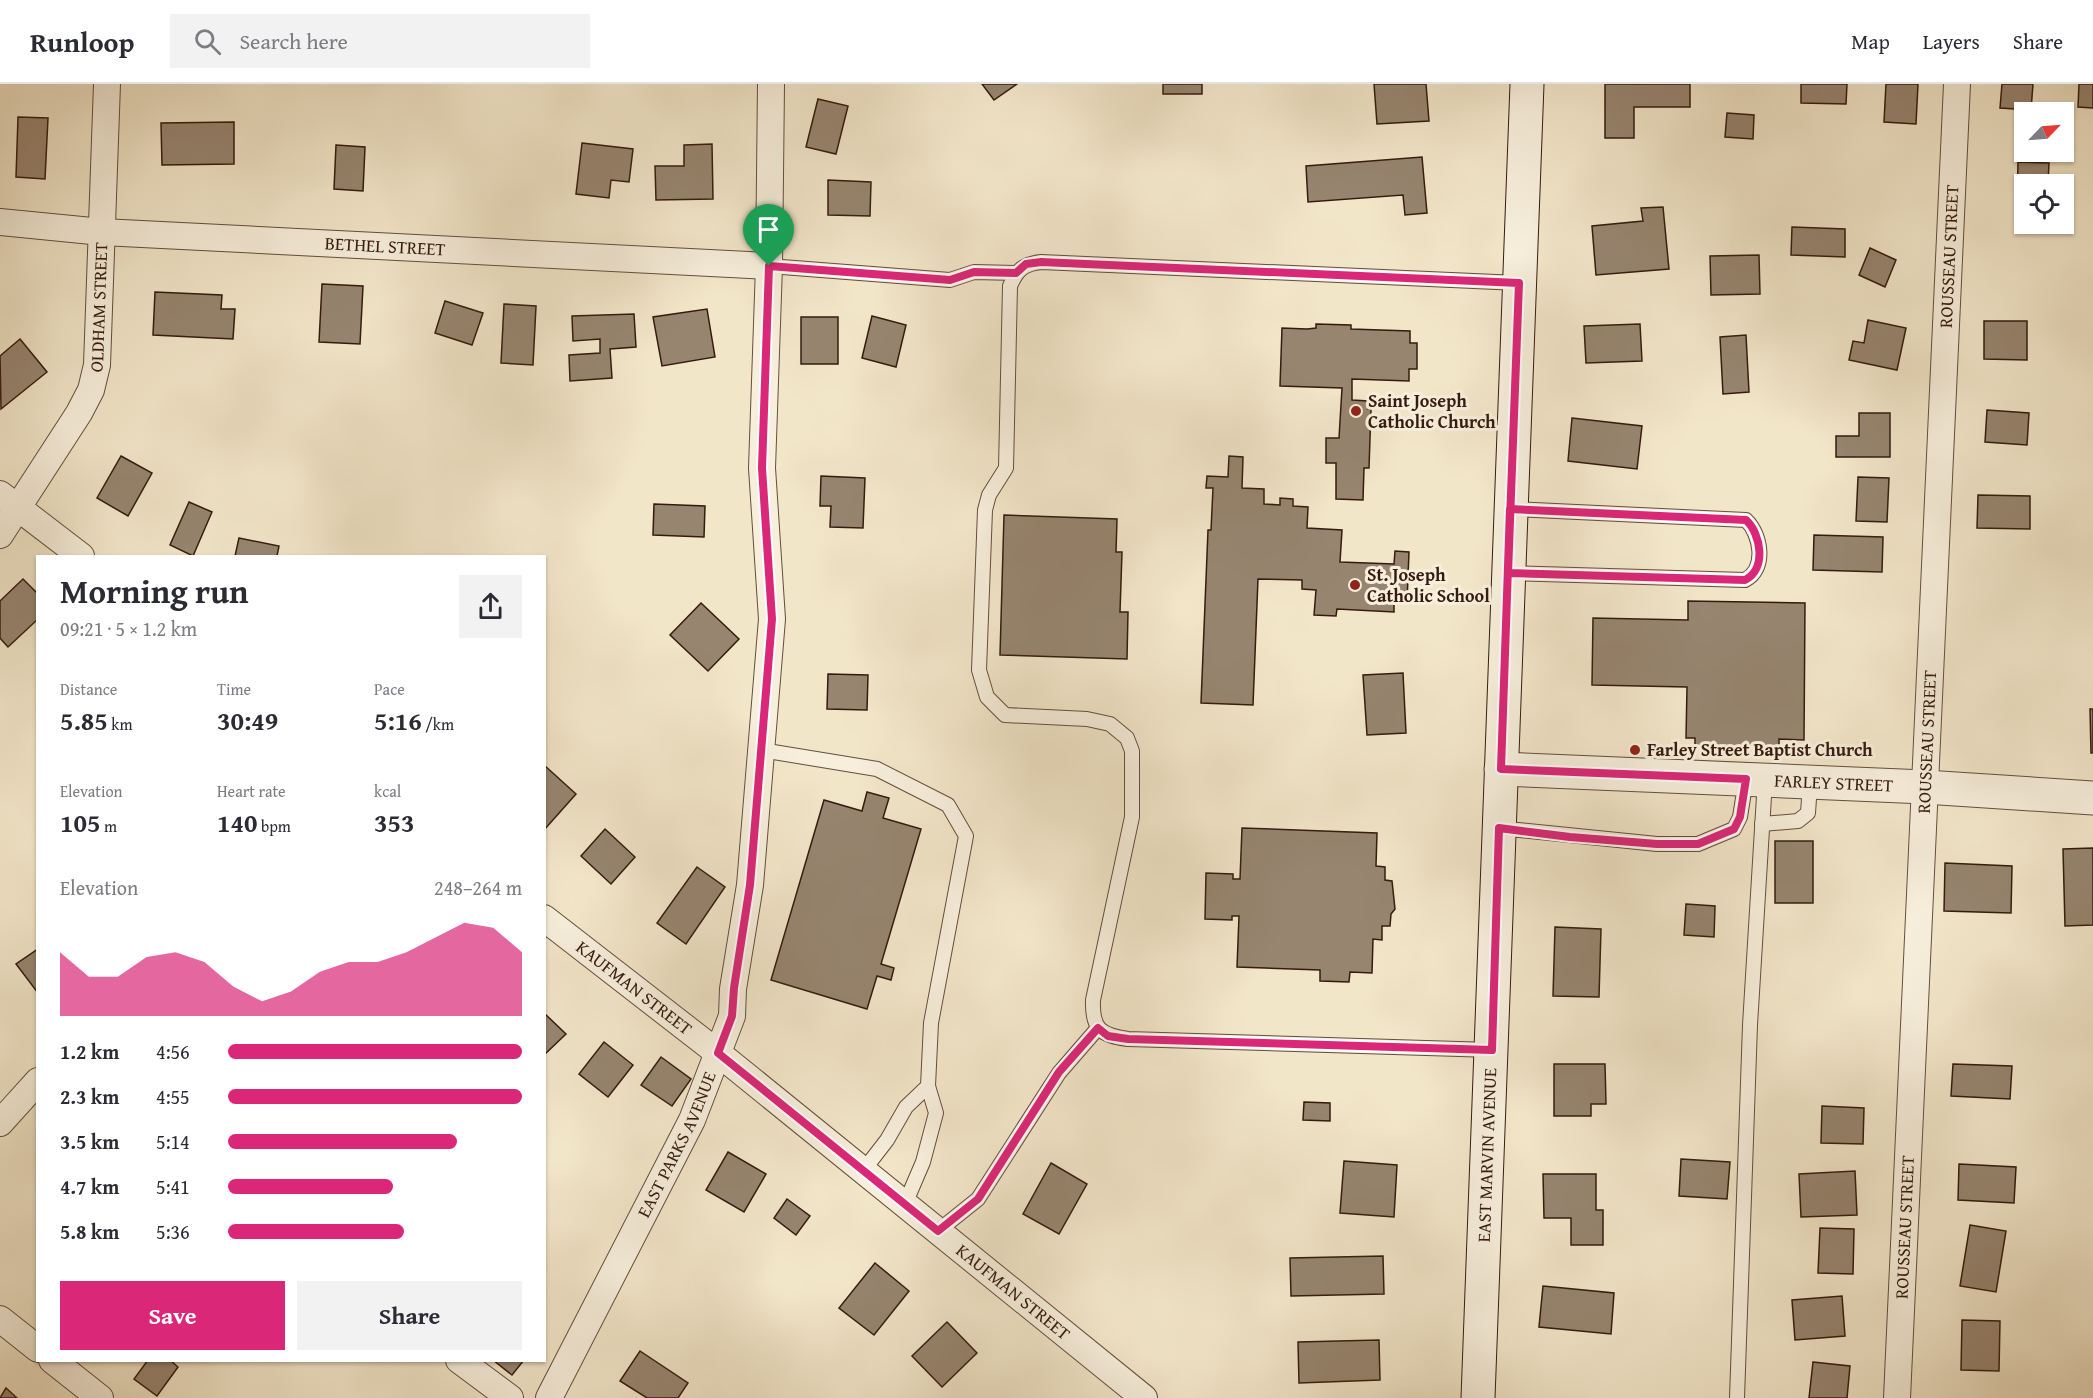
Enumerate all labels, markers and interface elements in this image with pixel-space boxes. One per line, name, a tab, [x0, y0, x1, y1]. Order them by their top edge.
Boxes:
search box	[170, 14, 590, 68]
text: Runloop	[30, 21, 134, 62]
icon: search	[191, 25, 224, 58]
text: Search here	[239, 25, 348, 57]
text: Map	[1851, 26, 1890, 57]
text: Layers	[1923, 26, 1980, 57]
text: Share	[2013, 26, 2063, 57]
north arrow	[2014, 102, 2074, 162]
map controls	[2014, 102, 2074, 234]
button: locate	[2014, 174, 2074, 234]
street label: ROUSSEAU STREET	[1932, 184, 1965, 328]
pin	[743, 204, 794, 266]
icon: arrive	[752, 213, 785, 246]
street label: BETHEL STREET	[324, 229, 446, 262]
street label: OLDHAM STREET	[82, 242, 114, 375]
place label: Saint Joseph Catholic Church	[1368, 387, 1496, 435]
marker: Saint Joseph Catholic Church	[1349, 404, 1363, 418]
place label: St. Joseph Catholic School	[1367, 561, 1490, 609]
text: Morning run	[60, 567, 249, 615]
button: share	[459, 575, 522, 638]
marker: St. Joseph Catholic School	[1348, 578, 1362, 592]
text: 09:21 · 5 × 1.2 km	[60, 614, 197, 643]
street label: ROUSSEAU STREET	[1910, 669, 1943, 814]
text: Distance	[60, 677, 117, 701]
text: Time	[217, 677, 251, 701]
text: Pace	[374, 677, 405, 701]
text: 5.85	[60, 701, 108, 740]
text: 30:49	[217, 701, 278, 740]
text: 5:16	[374, 701, 422, 740]
text: km	[108, 712, 132, 736]
text: /km	[422, 712, 454, 736]
place label: Farley Street Baptist Church	[1647, 736, 1873, 763]
marker: Farley Street Baptist Church	[1628, 743, 1642, 757]
street label: FARLEY STREET	[1774, 767, 1894, 799]
text: Elevation	[60, 779, 123, 803]
text: Heart rate	[217, 779, 286, 803]
text: kcal	[374, 779, 401, 803]
text: 105	[60, 803, 100, 842]
text: 140	[217, 803, 257, 842]
text: 353	[374, 803, 414, 842]
text: m	[100, 814, 117, 838]
text: bpm	[257, 814, 291, 838]
text: Elevation	[60, 873, 138, 902]
text: 248–264 m	[434, 873, 522, 902]
street label: KAUFMAN STREET	[571, 934, 698, 1041]
text: 1.2 km	[60, 1037, 119, 1066]
text: 4:56	[156, 1037, 190, 1066]
street label: EAST PARKS AVENUE	[630, 1067, 722, 1222]
street label: EAST MARVIN AVENUE	[1470, 1067, 1503, 1243]
text: 2.3 km	[60, 1082, 119, 1111]
text: 4:55	[156, 1082, 190, 1111]
text: 3.5 km	[60, 1127, 119, 1156]
text: 5:14	[156, 1127, 190, 1156]
street label: ROUSSEAU STREET	[1888, 1155, 1921, 1299]
text: 4.7 km	[60, 1172, 119, 1201]
text: 5:41	[156, 1172, 190, 1201]
text: 5.8 km	[60, 1217, 119, 1246]
text: 5:36	[156, 1217, 190, 1246]
street label: KAUFMAN STREET	[950, 1237, 1077, 1346]
button: Save	[60, 1281, 285, 1350]
button: Share	[297, 1281, 522, 1350]

